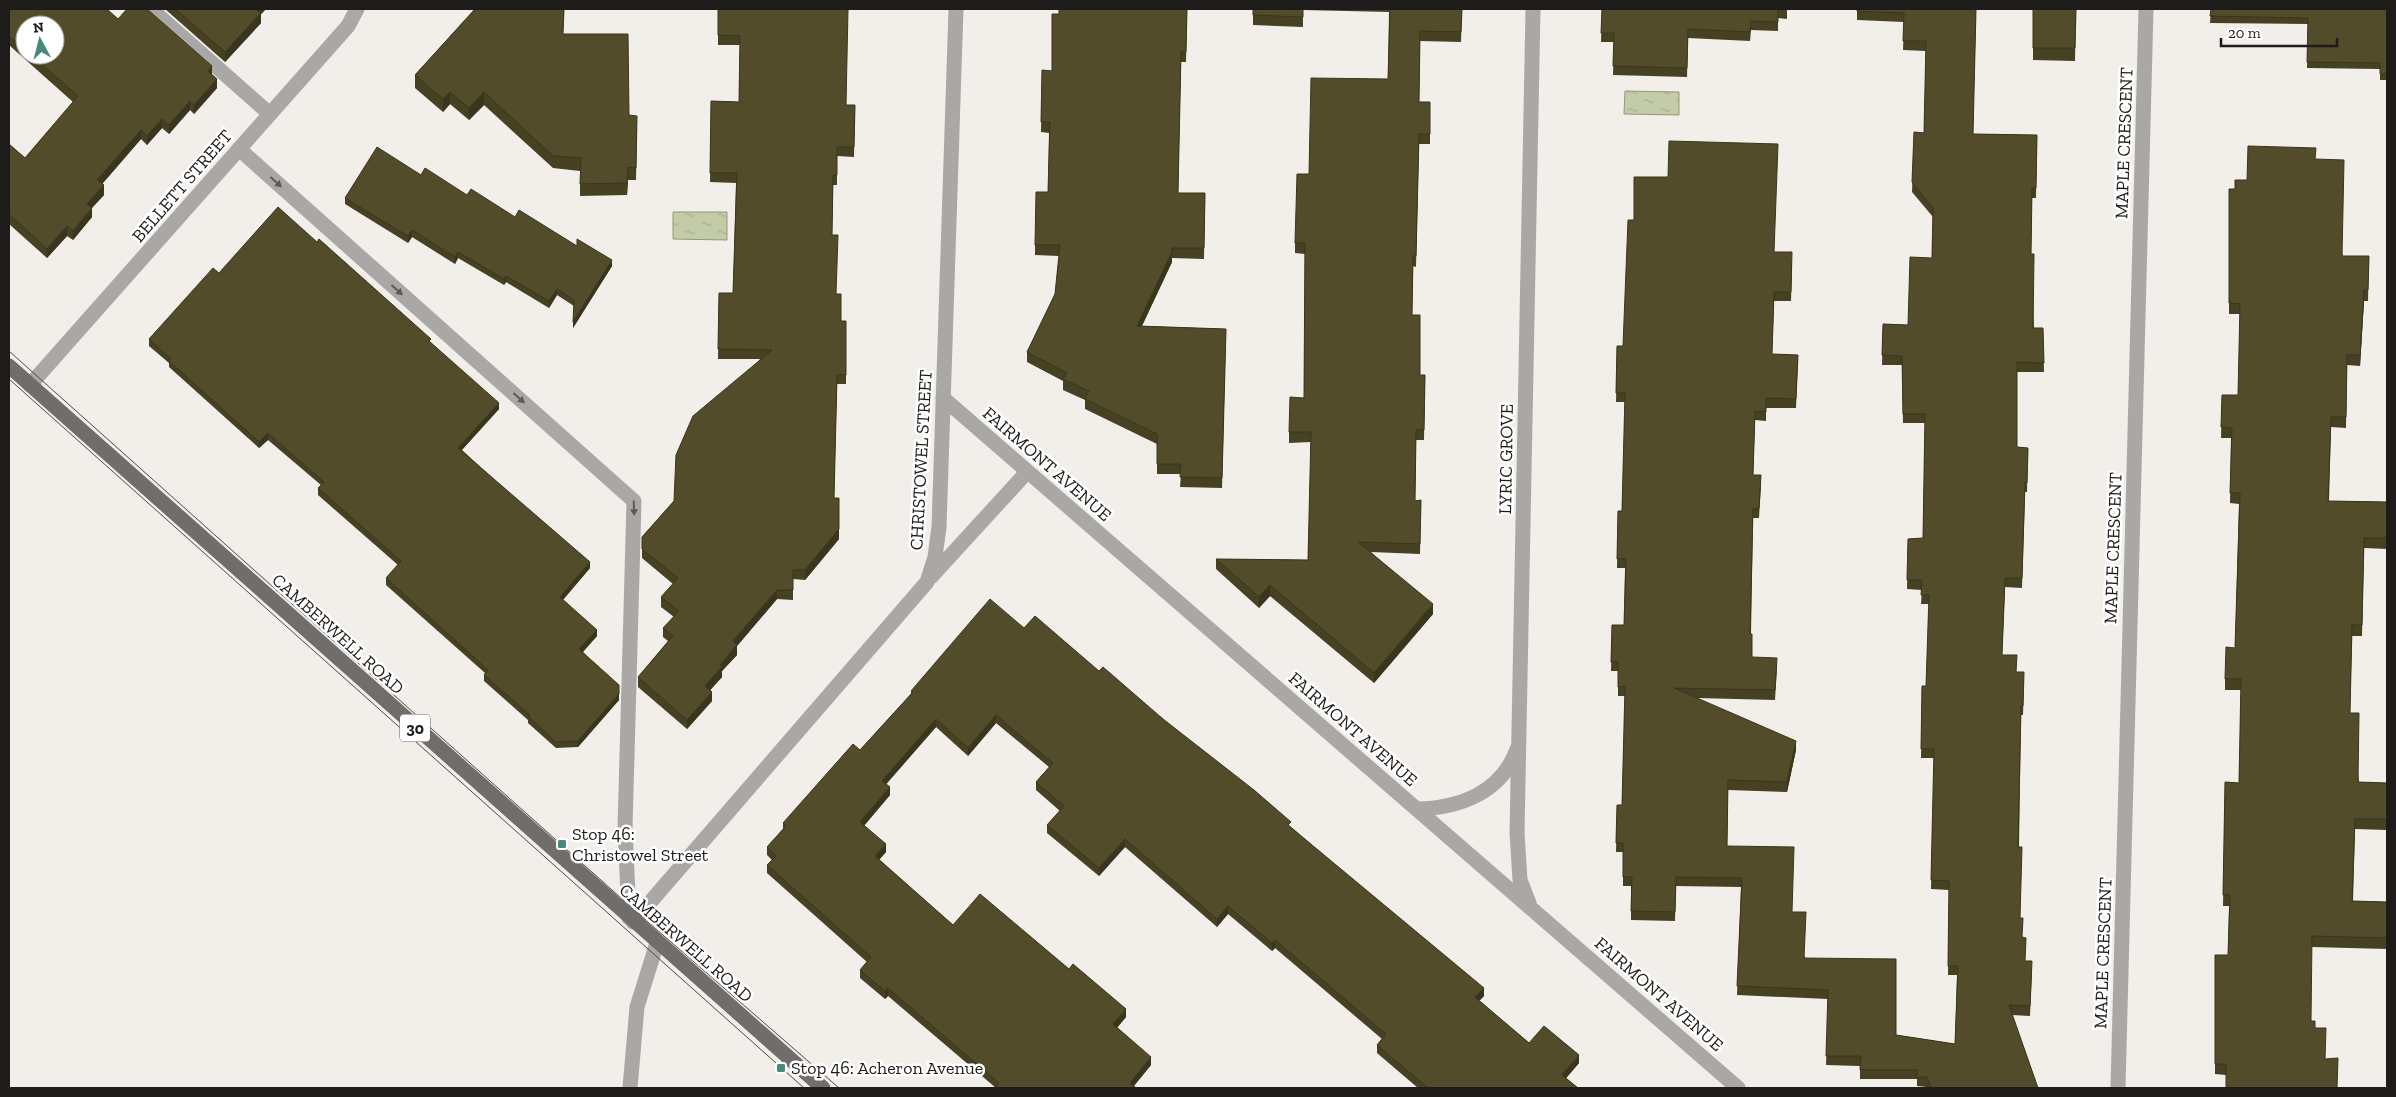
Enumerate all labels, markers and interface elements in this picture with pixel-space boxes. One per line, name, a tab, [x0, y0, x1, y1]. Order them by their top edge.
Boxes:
north arrow	[15, 15, 65, 65]
scale bar	[2221, 15, 2337, 47]
text: N	[32, 18, 45, 37]
text: 20 m	[2228, 24, 2261, 42]
street label: MAPLE CRESCENT	[2110, 67, 2138, 219]
street label: BELLETT STREET	[127, 125, 237, 247]
one-way arrow	[269, 176, 281, 188]
one-way arrow	[391, 284, 403, 296]
street label: CHRISTOWEL STREET	[905, 369, 937, 551]
one-way arrow	[512, 392, 524, 404]
street label: FAIRMONT AVENUE	[978, 402, 1116, 526]
street label: LYRIC GROVE	[1494, 403, 1518, 515]
street label: MAPLE CRESCENT	[2099, 472, 2127, 624]
one-way arrow	[630, 501, 638, 517]
street label: CAMBERWELL ROAD	[267, 569, 409, 699]
street label: FAIRMONT AVENUE	[1284, 667, 1422, 791]
road number: 30	[400, 714, 430, 741]
place label: Stop 46: Christowel Street	[572, 823, 709, 866]
marker: Stop 46: Christowel Street	[556, 838, 568, 850]
street label: MAPLE CRESCENT	[2089, 877, 2117, 1029]
street label: CAMBERWELL ROAD	[615, 879, 757, 1007]
street label: FAIRMONT AVENUE	[1590, 932, 1728, 1056]
place label: Stop 46: Acheron Avenue	[791, 1057, 983, 1079]
marker: Stop 46: Acheron Avenue	[775, 1062, 787, 1074]

